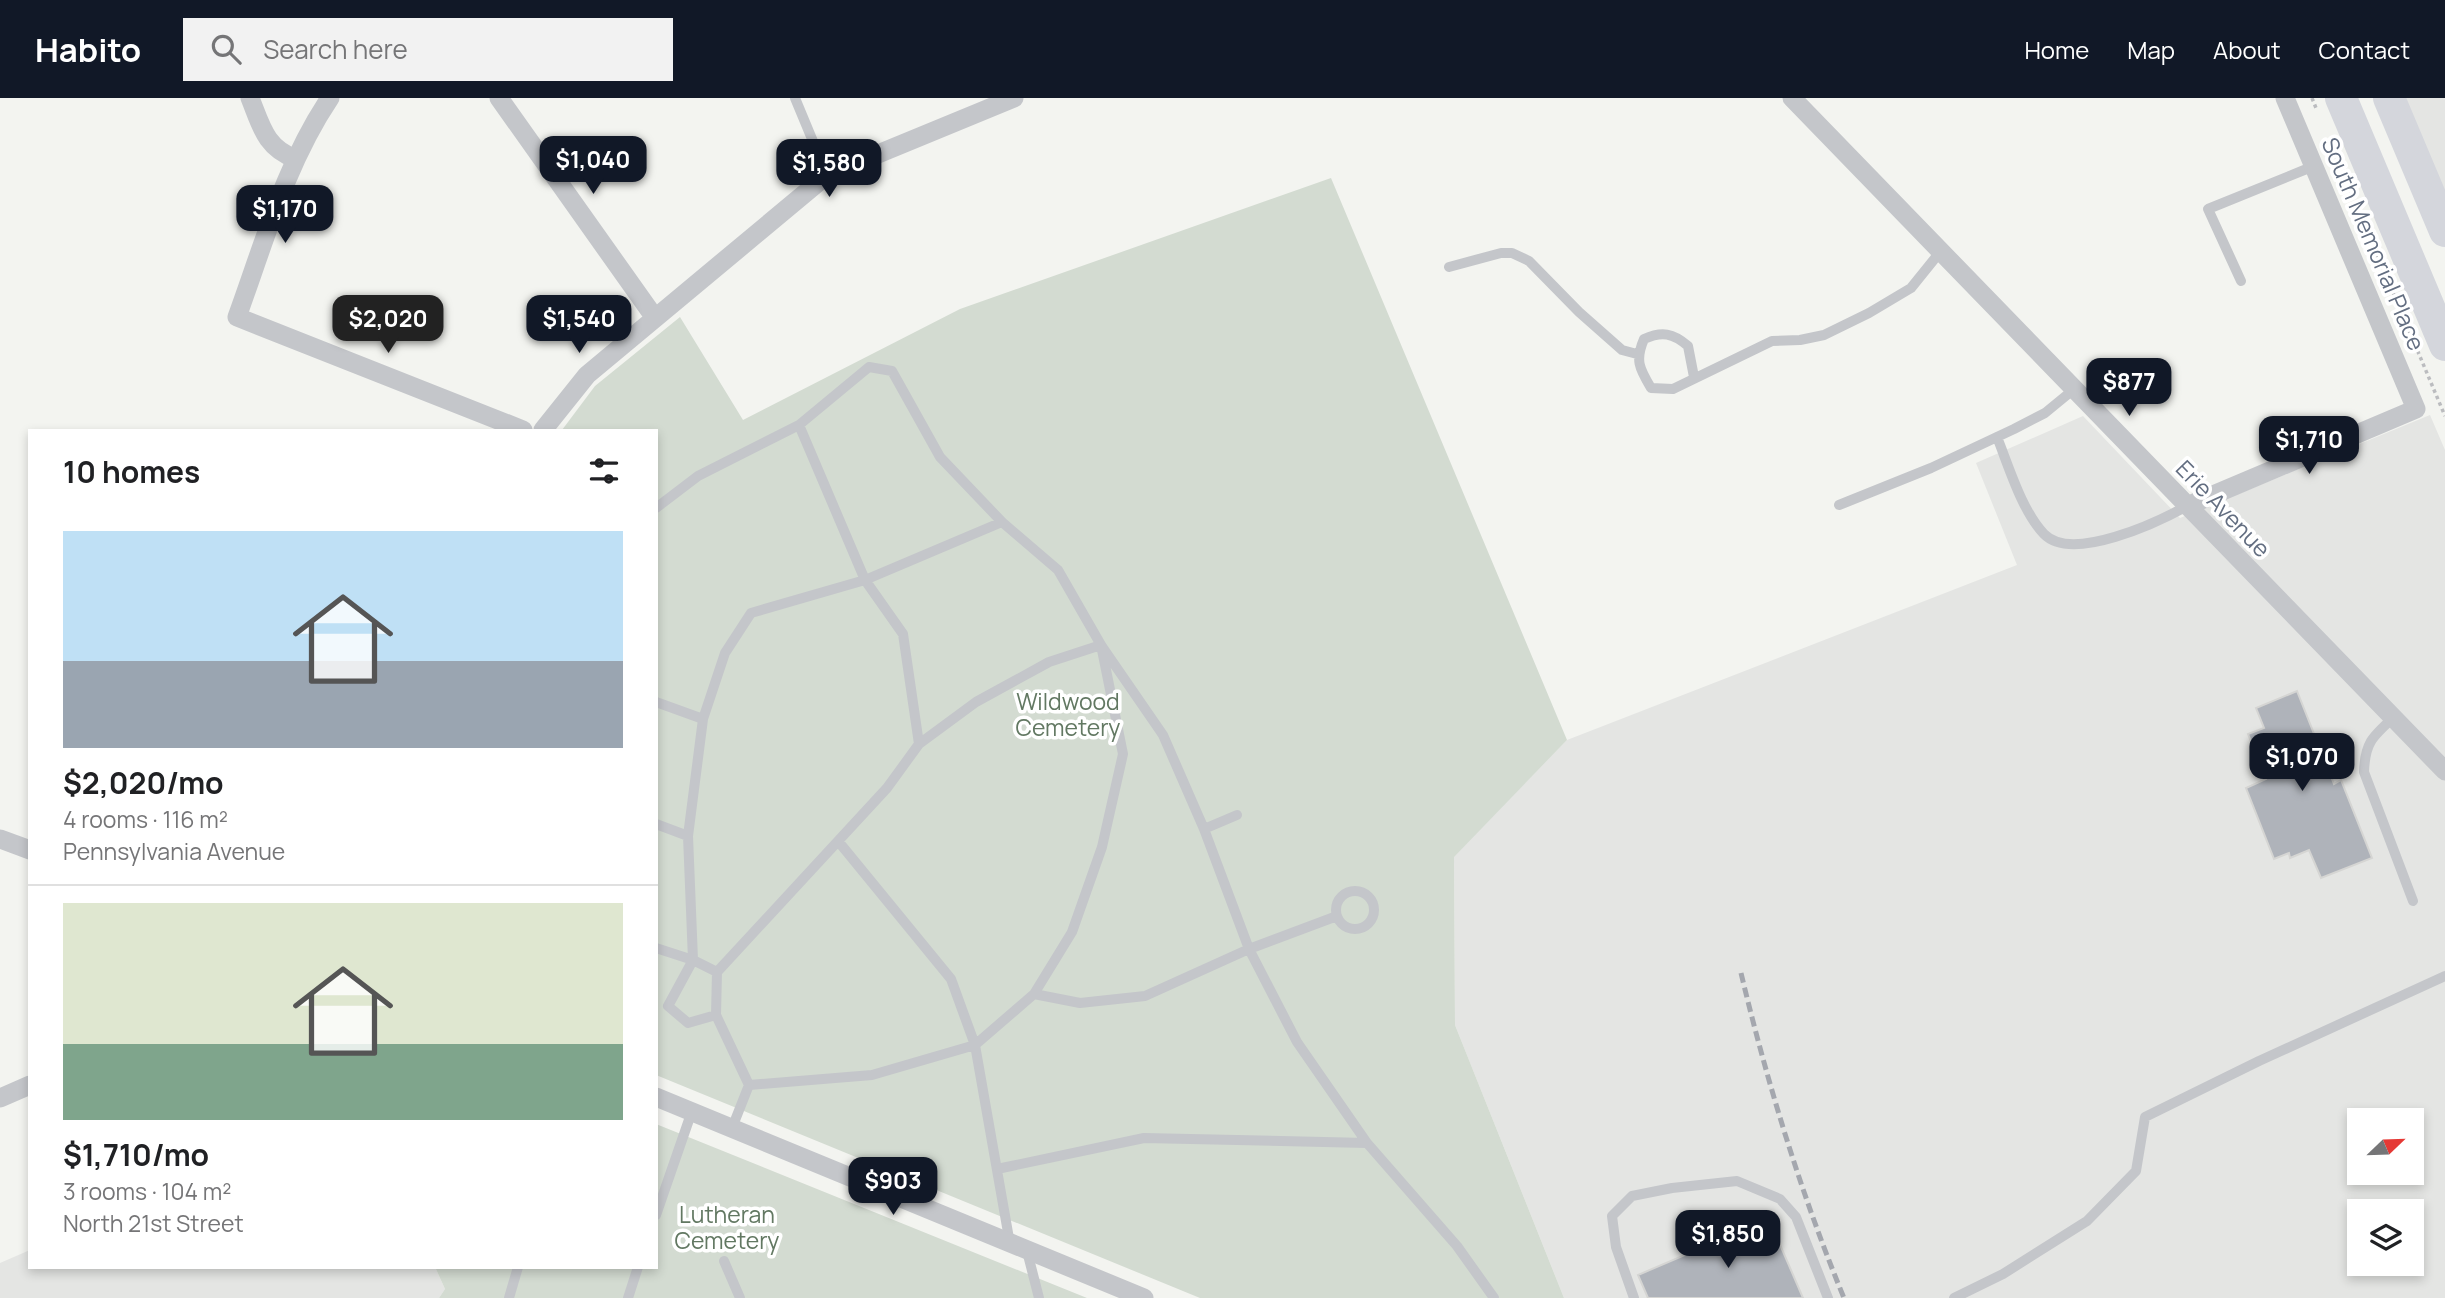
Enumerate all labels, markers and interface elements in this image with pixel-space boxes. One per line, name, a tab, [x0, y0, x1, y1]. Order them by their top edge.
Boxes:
search box	[183, 18, 673, 81]
text: Habito	[35, 27, 141, 72]
icon: search	[207, 30, 245, 68]
text: Search here	[263, 31, 408, 67]
text: Home	[2024, 33, 2089, 66]
text: Map	[2127, 33, 2175, 66]
text: About	[2213, 33, 2281, 66]
text: Contact	[2319, 33, 2410, 66]
street label: South Memorial Place	[2315, 132, 2433, 355]
pin: $1,040	[536, 136, 650, 196]
pin: $1,580	[772, 140, 886, 199]
text: $1,040	[556, 143, 630, 175]
text: $1,580	[792, 146, 866, 178]
pin: $1,170	[228, 186, 342, 245]
text: $1,170	[252, 192, 318, 224]
pin: $2,020	[331, 296, 445, 355]
pin: $1,540	[522, 296, 636, 355]
text: $2,020	[348, 302, 428, 334]
text: $1,540	[542, 302, 616, 334]
pin: $877	[2088, 358, 2170, 418]
text: $877	[2102, 365, 2156, 397]
pin: $1,710	[2252, 416, 2366, 476]
text: $1,710	[2275, 423, 2343, 455]
text: 10 homes	[63, 451, 200, 492]
icon: filters	[585, 452, 623, 490]
street label: Erie Avenue	[2169, 453, 2278, 564]
icon: home	[280, 576, 406, 702]
park label: Wildwood Cemetery	[1016, 685, 1120, 743]
pin: $1,070	[2245, 734, 2359, 793]
text: $1,070	[2265, 740, 2339, 772]
text: $2,020/mo	[63, 762, 224, 803]
text: 4 rooms · 116 m²	[63, 803, 228, 835]
text: Pennsylvania Avenue	[63, 835, 285, 867]
icon: home	[280, 948, 406, 1074]
north arrow	[2347, 1108, 2424, 1185]
map controls	[2347, 1108, 2424, 1276]
text: $1,710/mo	[63, 1134, 209, 1175]
pin: $903	[852, 1158, 934, 1217]
text: $903	[864, 1164, 922, 1196]
text: 3 rooms · 104 m²	[63, 1175, 231, 1207]
park label: Lutheran Cemetery	[675, 1198, 779, 1256]
button: layers	[2347, 1199, 2424, 1276]
text: North 21st Street	[63, 1207, 244, 1239]
pin: $1,850	[1671, 1210, 1785, 1270]
text: $1,850	[1691, 1217, 1765, 1249]

